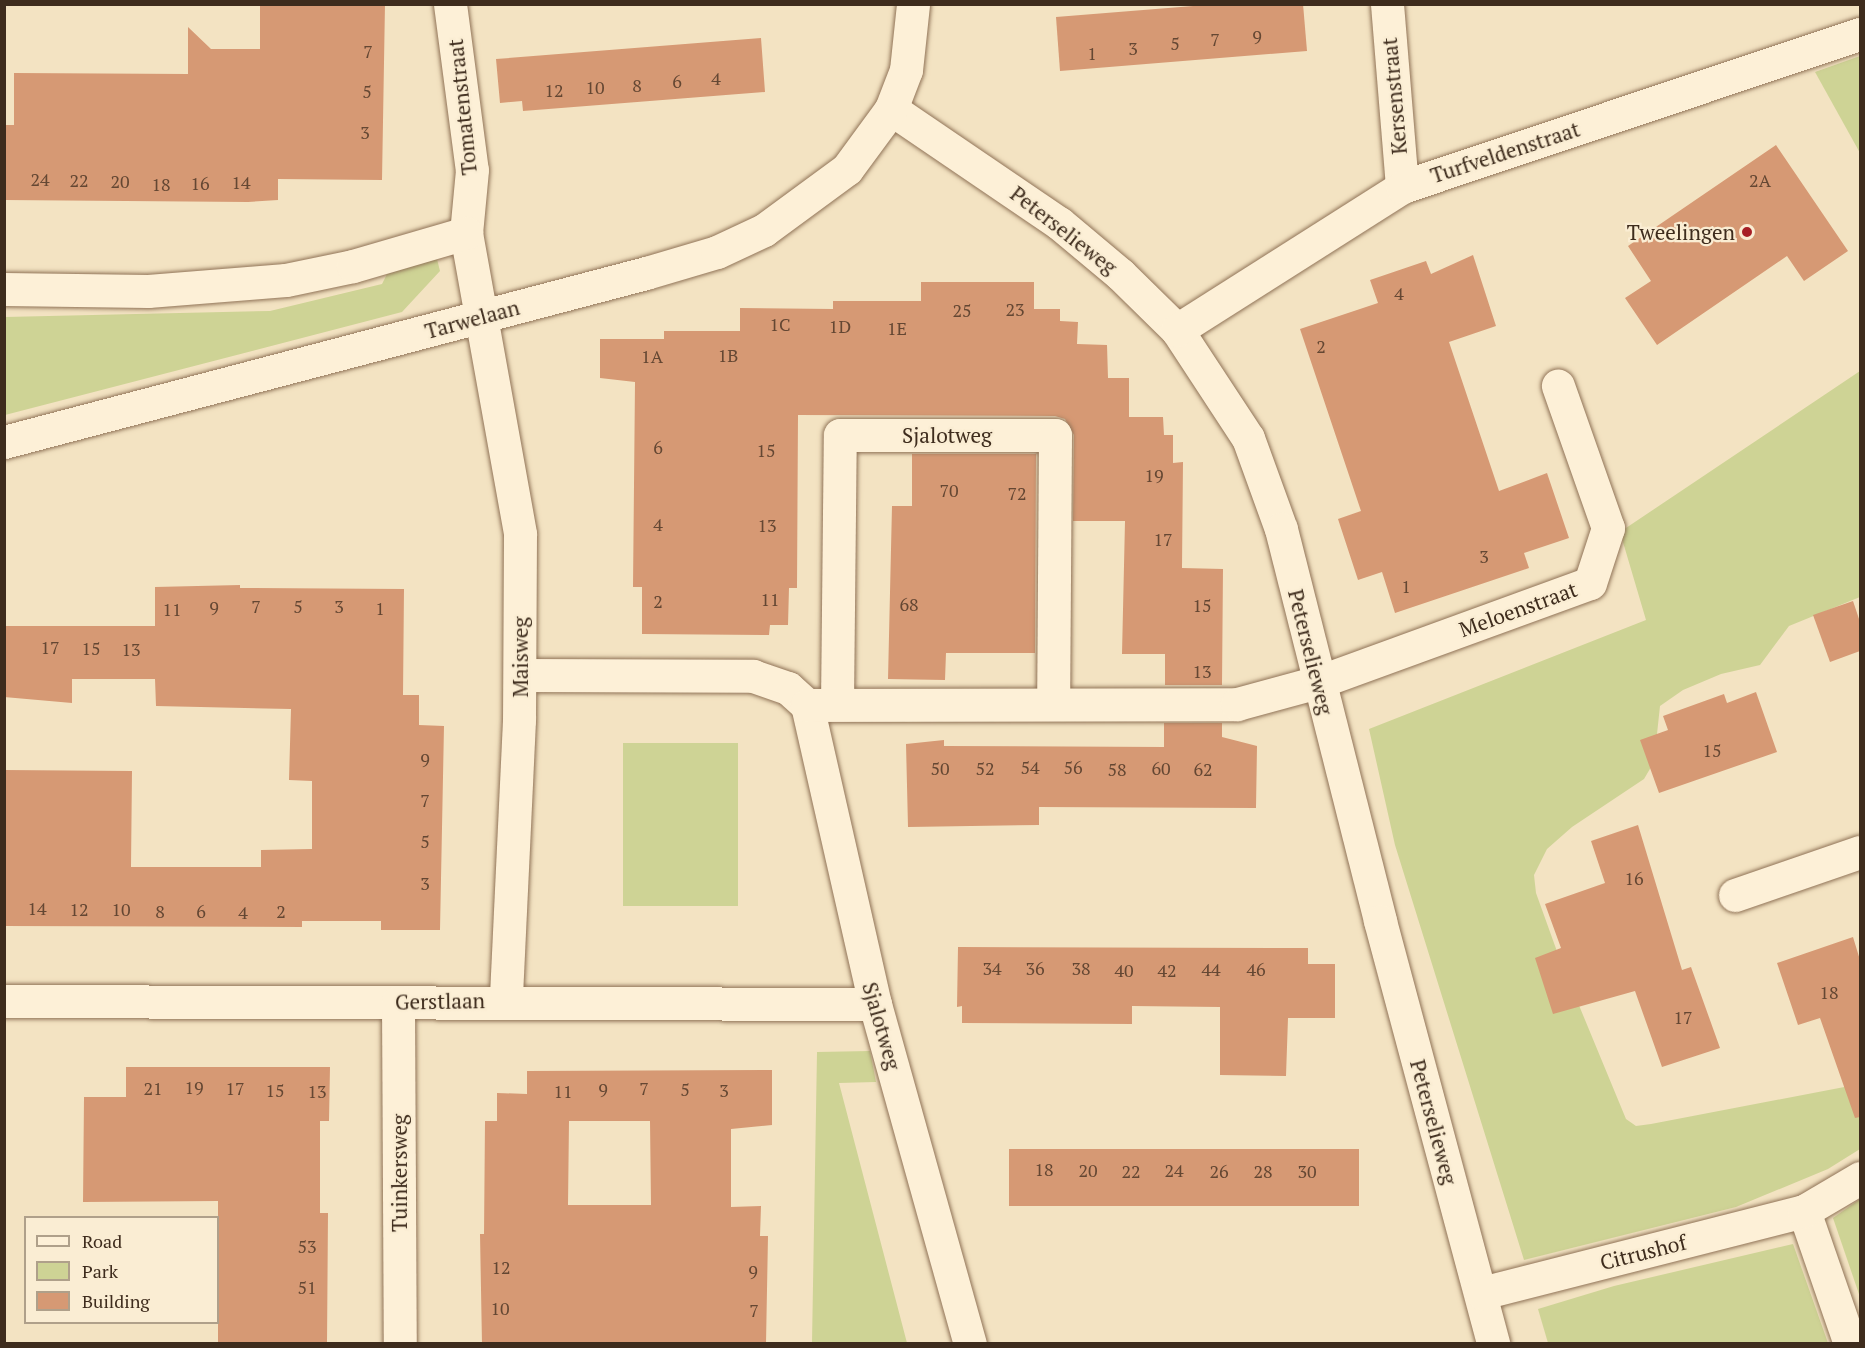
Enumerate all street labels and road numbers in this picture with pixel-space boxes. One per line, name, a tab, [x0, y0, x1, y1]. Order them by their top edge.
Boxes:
street label: Kersenstraat	[1376, 36, 1412, 156]
street label: Tomatenstraat	[442, 38, 482, 176]
street label: Turfveldenstraat	[1427, 116, 1583, 188]
street label: Peterselieweg	[1006, 181, 1122, 279]
street label: Tarwelaan	[422, 294, 522, 344]
street label: Sjalotweg	[902, 422, 992, 448]
street label: Meloenstraat	[1456, 576, 1580, 642]
street label: Peterselieweg	[1283, 587, 1339, 717]
street label: Maisweg	[507, 617, 533, 697]
street label: Sjalotweg	[857, 979, 907, 1073]
street label: Gerstlaan	[395, 988, 485, 1014]
street label: Peterselieweg	[1405, 1057, 1463, 1187]
street label: Tuinkersweg	[386, 1114, 412, 1232]
street label: Citrushof	[1597, 1229, 1689, 1275]

